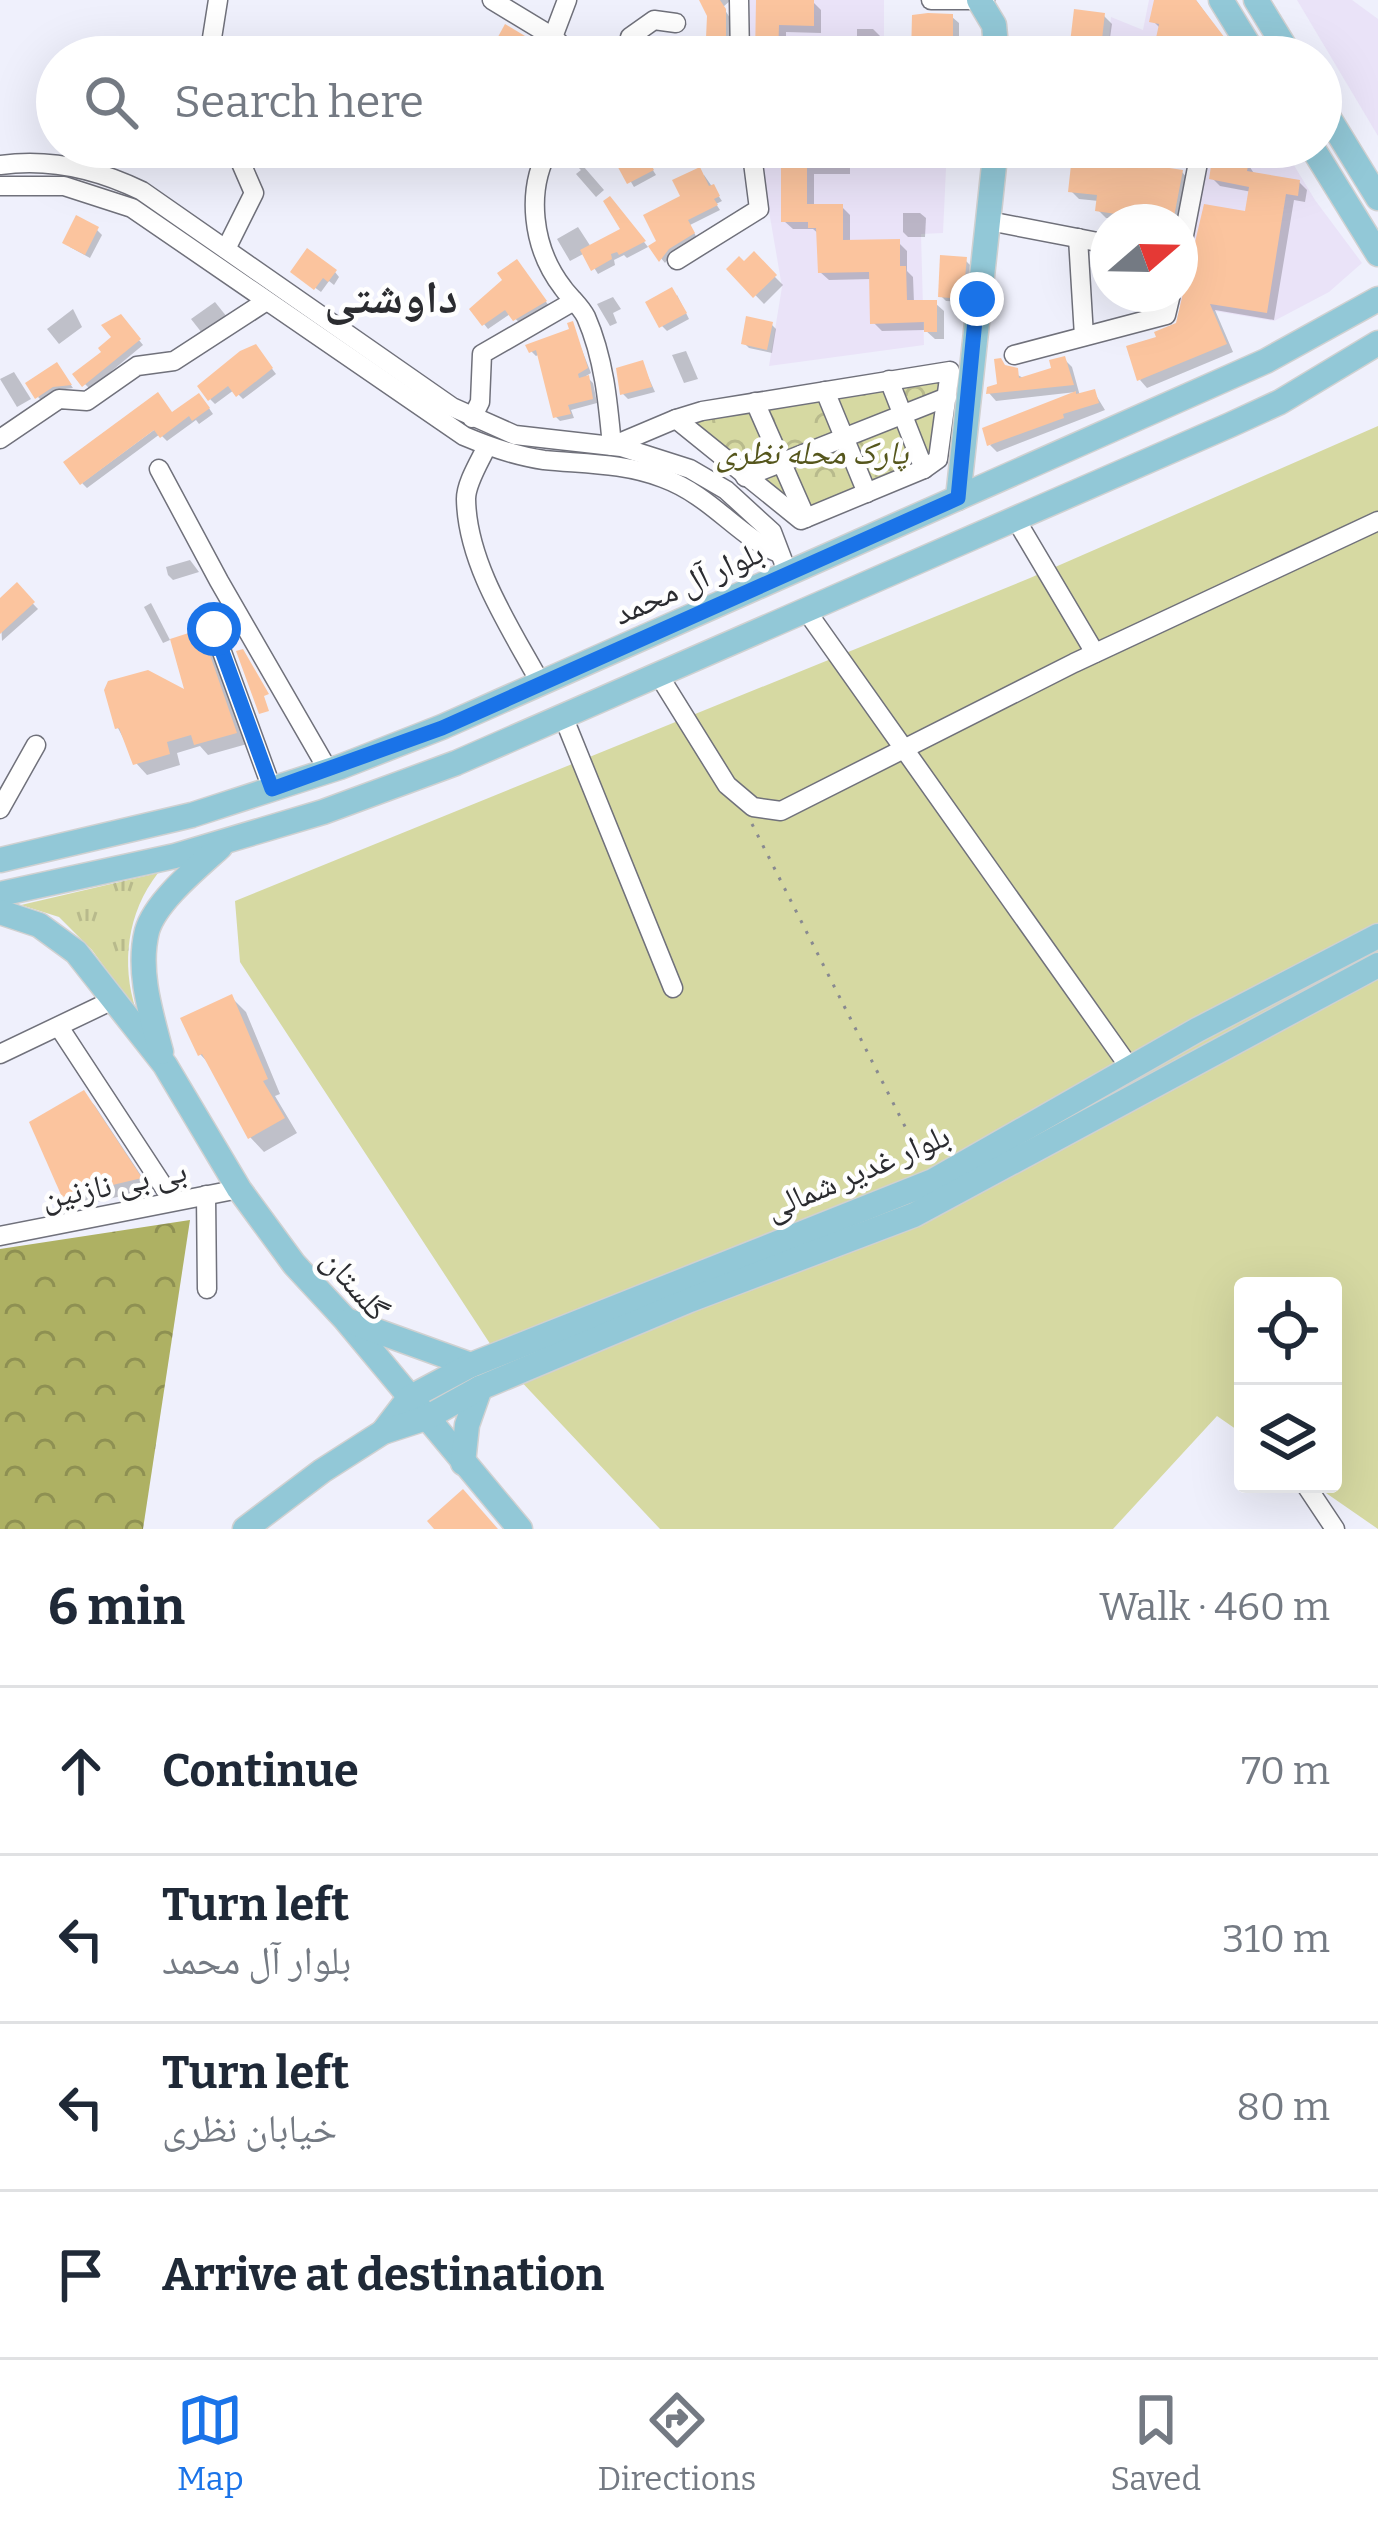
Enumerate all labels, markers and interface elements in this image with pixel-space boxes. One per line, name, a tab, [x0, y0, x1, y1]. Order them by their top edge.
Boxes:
search box	[36, 36, 1342, 168]
icon: search	[78, 69, 144, 135]
text: Search here	[174, 75, 424, 129]
north arrow	[1090, 204, 1198, 312]
district label: داوشتی	[324, 271, 458, 325]
route end	[950, 272, 1004, 326]
park label: پارک محله نظری	[716, 433, 909, 473]
street label: بلوار آل محمد	[607, 532, 770, 634]
route start	[187, 602, 241, 656]
street label: بلوار غدیر شمالی	[759, 1115, 956, 1229]
street label: بی بی نازنین	[38, 1150, 190, 1218]
street label: گلستان	[313, 1240, 398, 1329]
map controls	[1234, 1277, 1342, 1493]
button: locate	[1234, 1277, 1342, 1385]
button: layers	[1234, 1385, 1342, 1493]
text: 6 min	[48, 1576, 185, 1638]
text: Walk · 460 m	[1099, 1584, 1330, 1630]
icon: ahead	[48, 1738, 114, 1804]
text: Continue	[162, 1744, 359, 1798]
text: 70 m	[1241, 1748, 1330, 1794]
text: Turn left	[162, 1878, 349, 1932]
icon: left	[48, 1906, 114, 1972]
text: 310 m	[1222, 1916, 1330, 1962]
text: بلوار آل محمد	[162, 1938, 351, 1984]
text: Turn left	[162, 2046, 349, 2100]
icon: left	[48, 2074, 114, 2140]
text: 80 m	[1237, 2084, 1330, 2130]
text: خیابان نظری	[162, 2106, 337, 2152]
icon: arrive	[48, 2242, 114, 2308]
text: Arrive at destination	[162, 2248, 604, 2302]
tab: Map	[177, 2387, 244, 2499]
tab: Directions	[598, 2387, 756, 2499]
tab: Saved	[1110, 2387, 1201, 2499]

